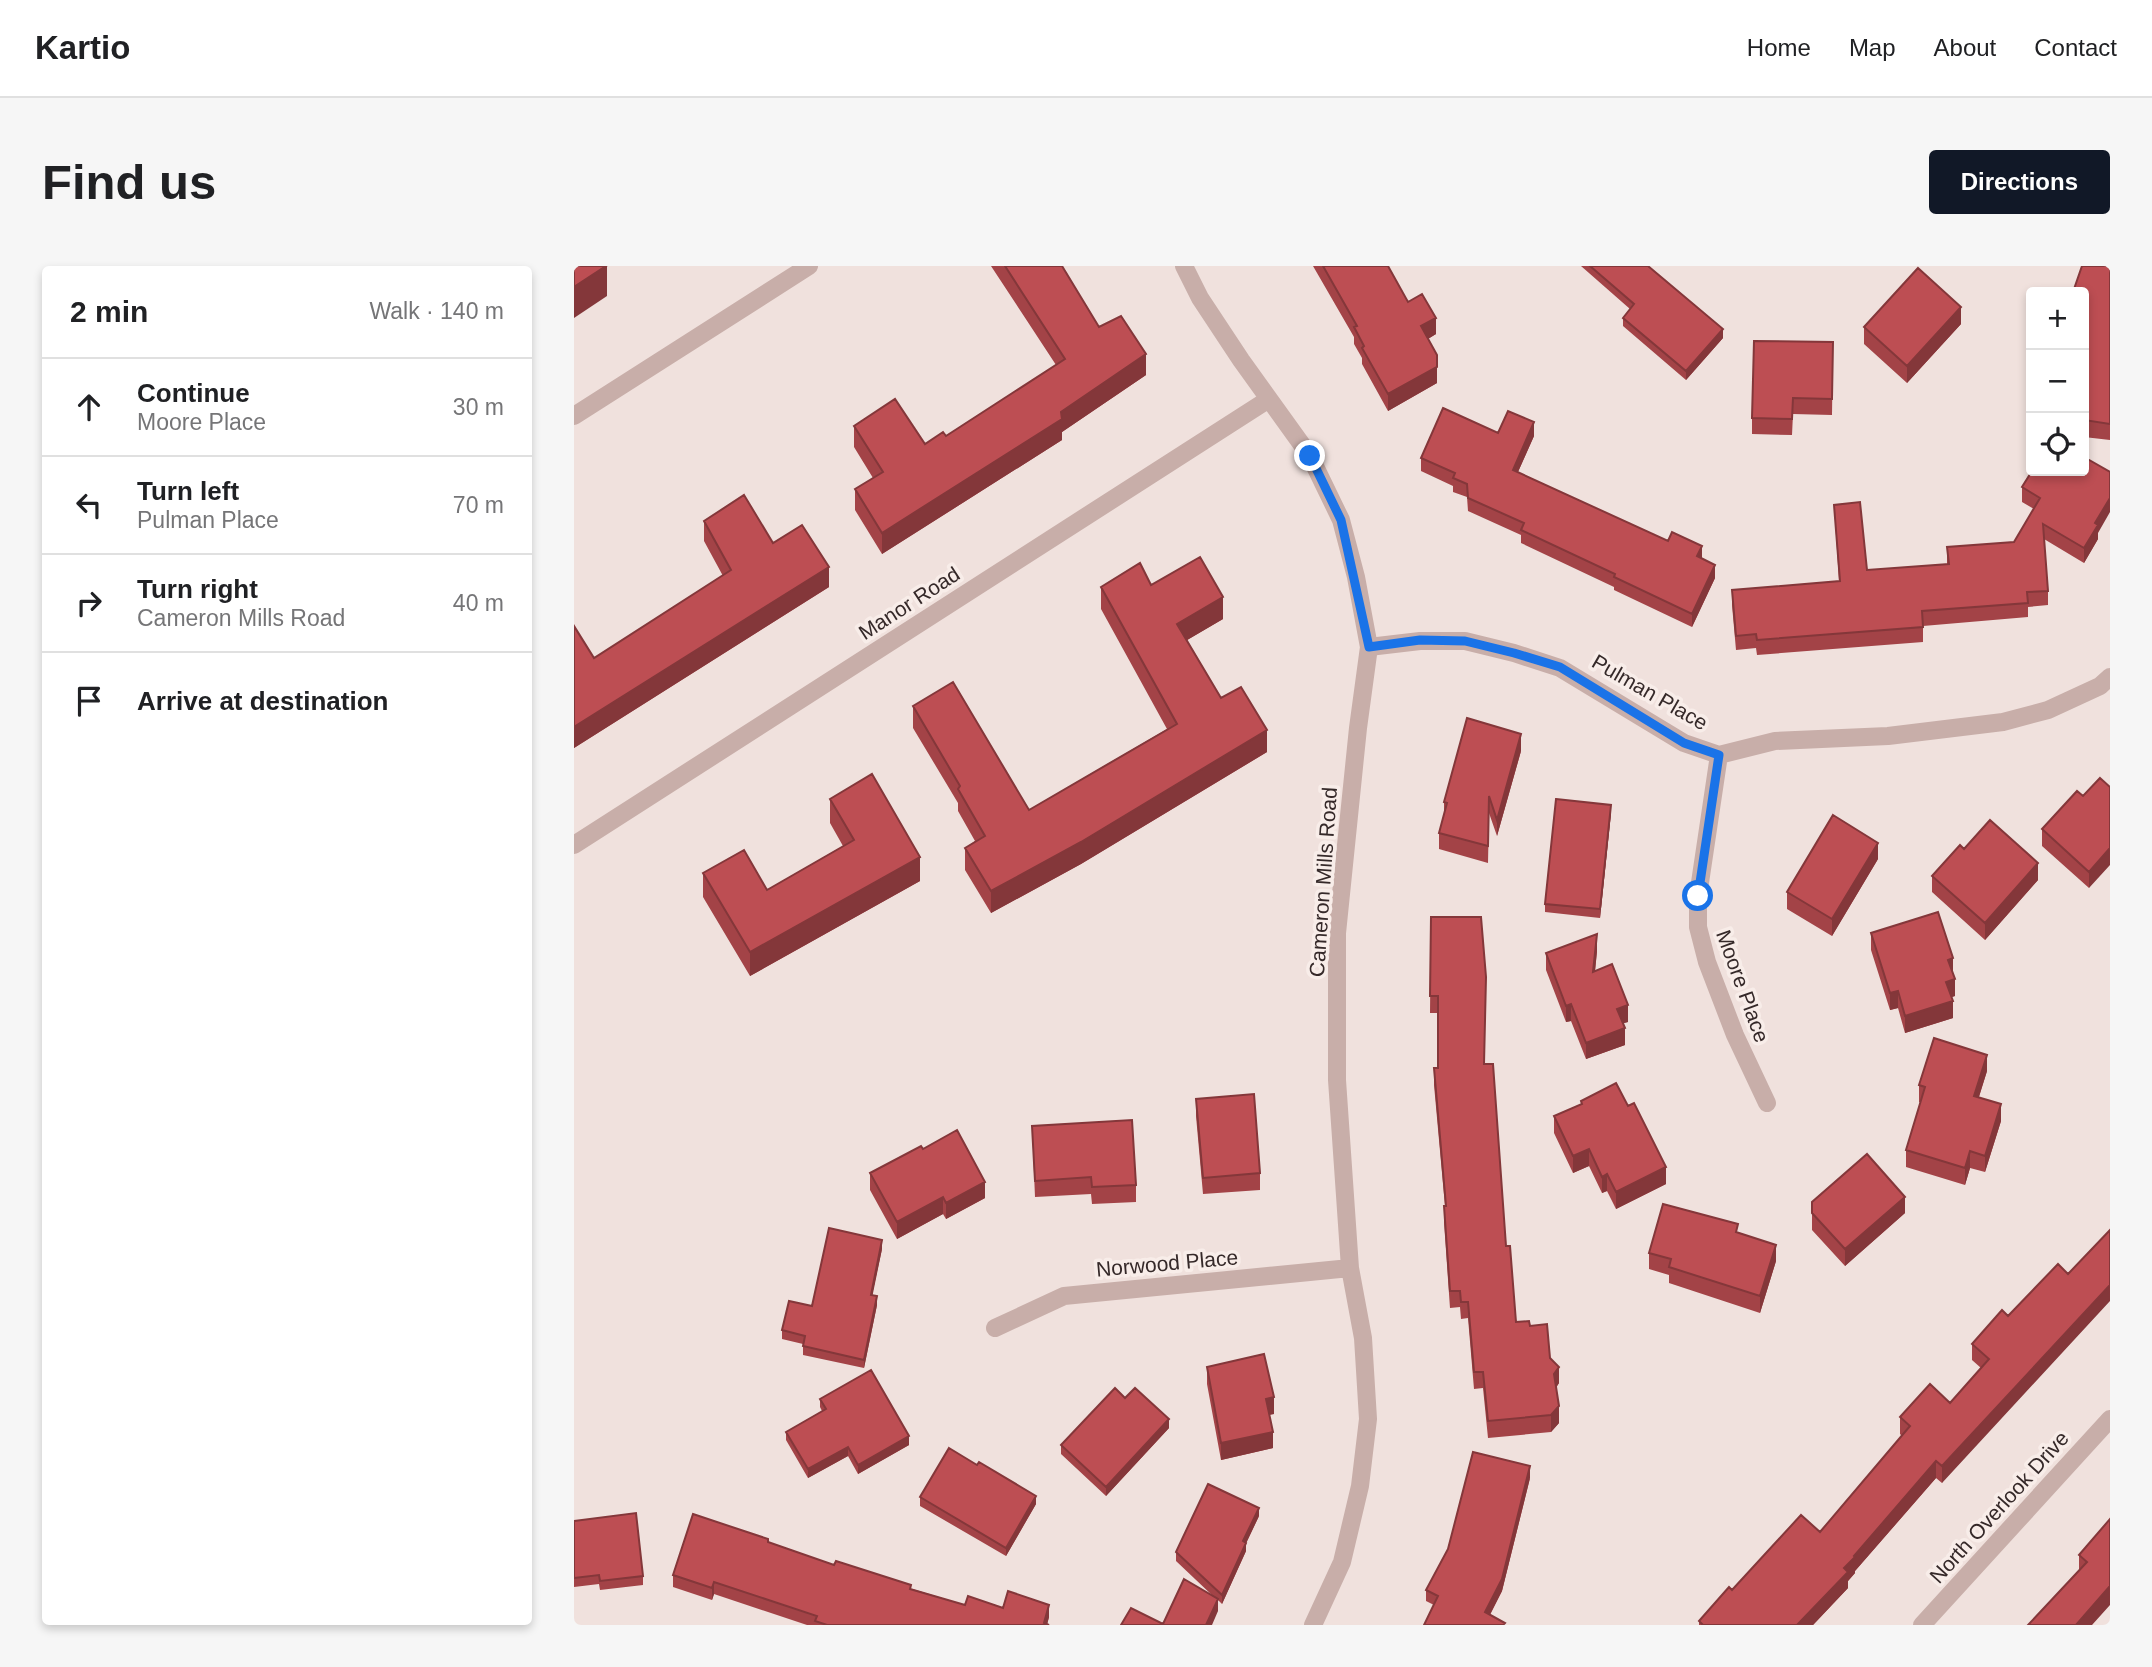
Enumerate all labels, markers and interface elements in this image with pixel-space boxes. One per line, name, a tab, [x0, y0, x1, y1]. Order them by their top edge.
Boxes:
text: Kartio	[35, 29, 130, 66]
text: Home	[1747, 34, 1811, 61]
text: Map	[1849, 34, 1896, 61]
text: About	[1934, 34, 1996, 61]
text: Contact	[2034, 34, 2117, 61]
button: Directions	[1929, 150, 2110, 214]
text: Find us	[42, 155, 216, 209]
map controls	[2026, 287, 2089, 476]
button: +	[2026, 287, 2089, 350]
text: 2 min	[70, 295, 148, 328]
text: Walk · 140 m	[369, 298, 504, 324]
button: −	[2026, 350, 2089, 413]
text: Continue	[137, 378, 250, 408]
icon: ahead	[70, 388, 108, 426]
text: 30 m	[453, 394, 504, 420]
text: Moore Place	[137, 409, 266, 435]
button: locate	[2026, 413, 2089, 476]
route end	[1294, 440, 1325, 471]
text: Turn left	[137, 476, 239, 506]
icon: left	[70, 486, 108, 524]
text: 70 m	[453, 492, 504, 518]
text: Pulman Place	[137, 507, 279, 533]
street label: Manor Road	[854, 562, 964, 644]
text: Turn right	[137, 574, 258, 604]
icon: right	[70, 584, 108, 622]
text: 40 m	[453, 590, 504, 616]
text: Cameron Mills Road	[137, 605, 345, 631]
street label: Pulman Place	[1588, 650, 1712, 734]
icon: arrive	[70, 682, 108, 720]
text: Arrive at destination	[137, 686, 388, 716]
street label: Cameron Mills Road	[1305, 786, 1341, 978]
route start	[1682, 880, 1713, 911]
street label: Moore Place	[1712, 927, 1774, 1045]
street label: Norwood Place	[1095, 1245, 1239, 1281]
street label: North Overlook Drive	[1925, 1426, 2073, 1588]

